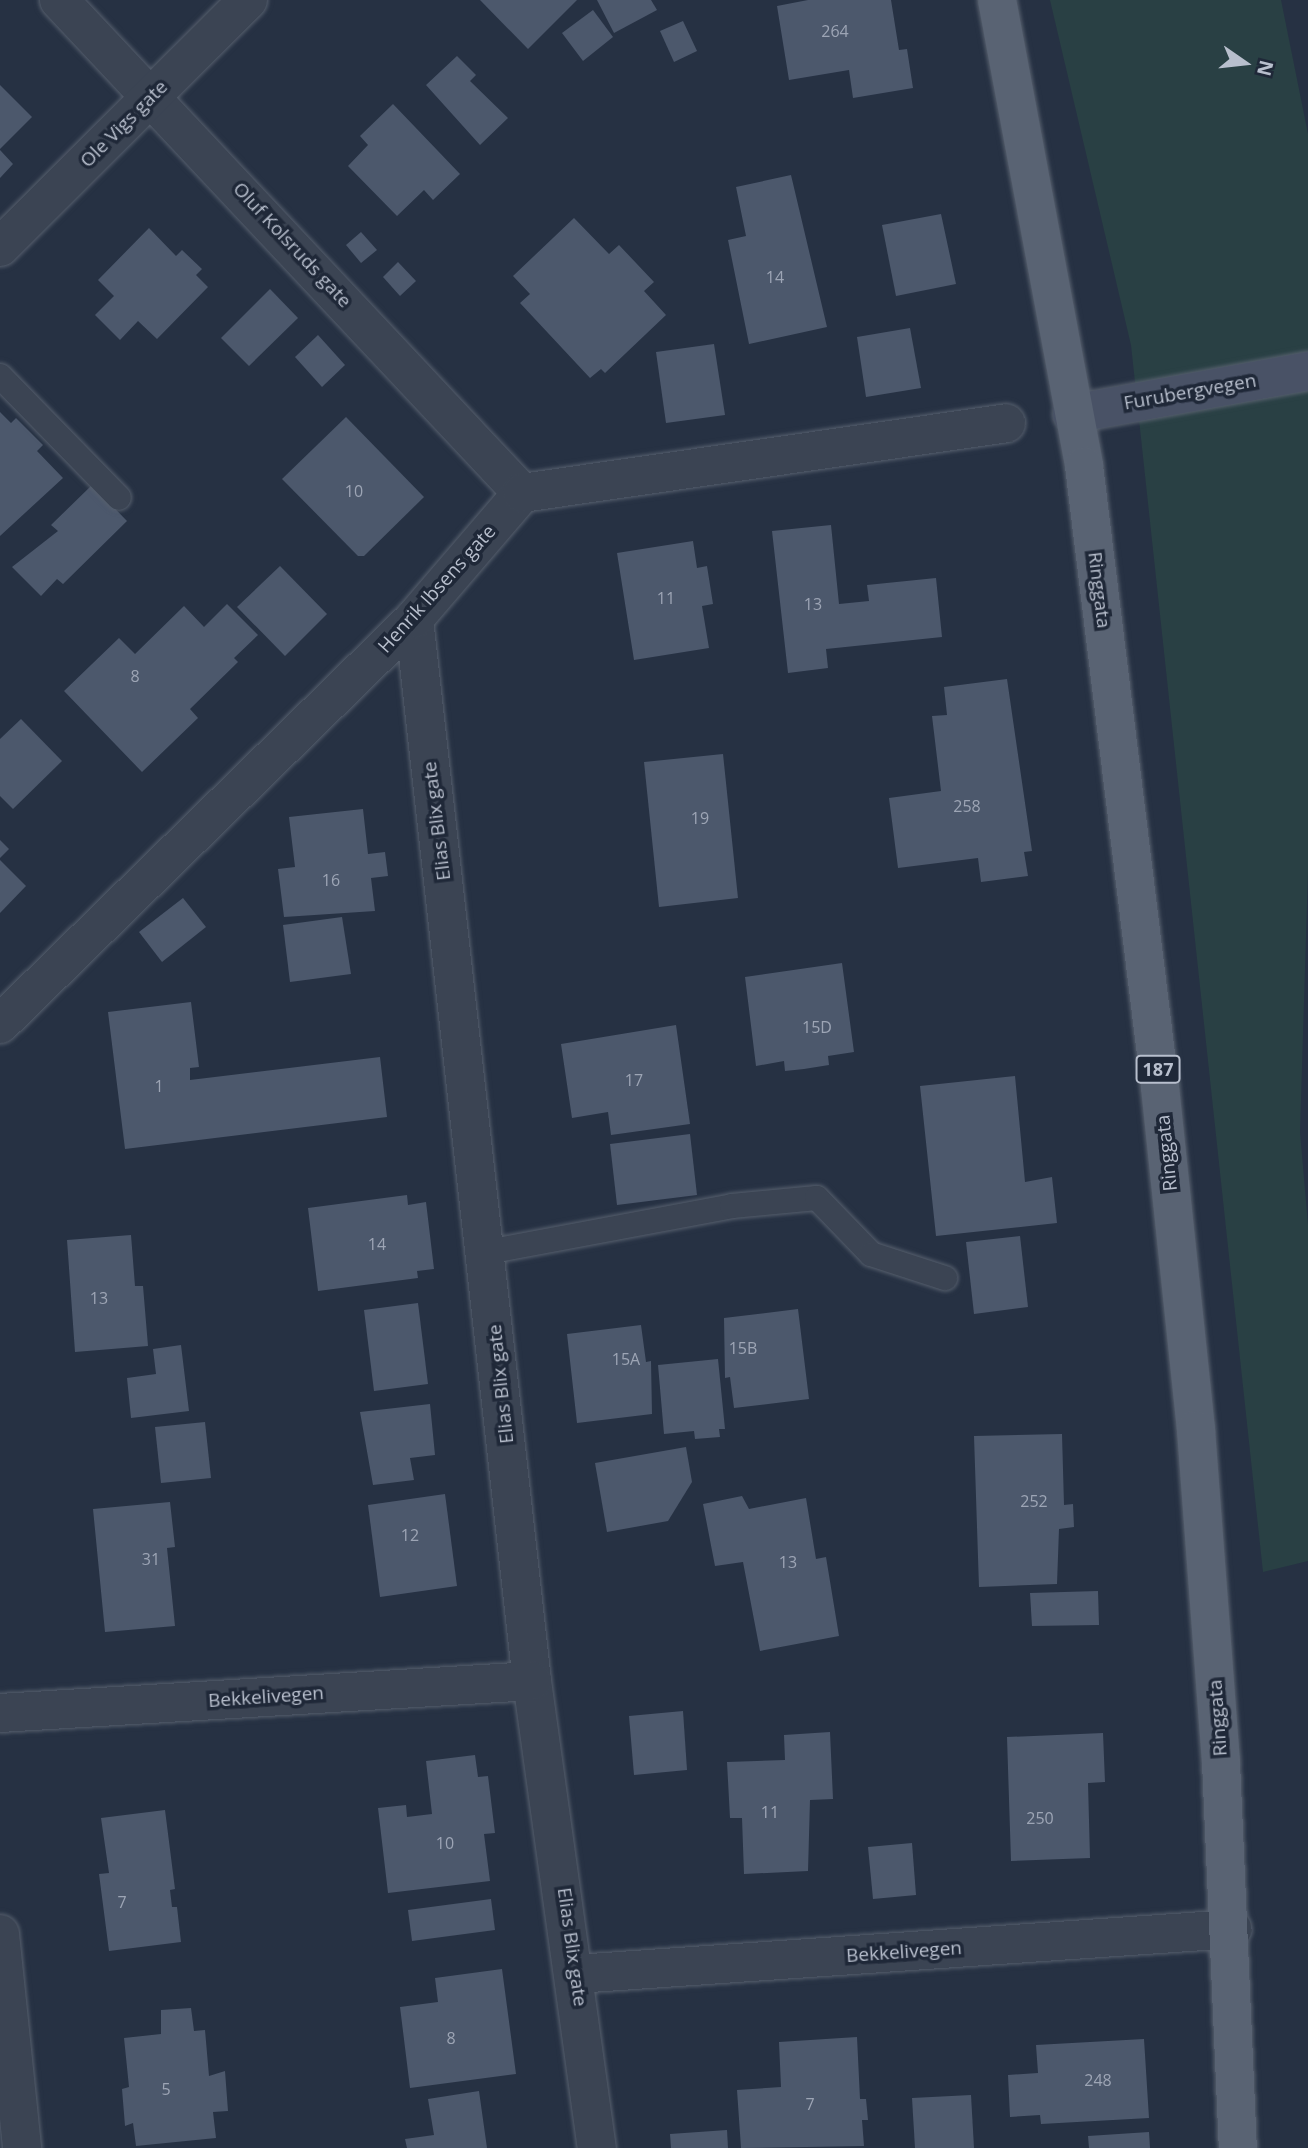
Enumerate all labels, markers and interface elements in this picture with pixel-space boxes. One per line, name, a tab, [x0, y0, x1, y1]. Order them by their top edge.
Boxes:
house number: 264	[821, 21, 849, 41]
north arrow	[1210, 28, 1280, 98]
text: N	[1251, 57, 1280, 79]
street label: Ole Vigs gate	[76, 76, 172, 172]
street label: Oluf Kolsruds gate	[228, 178, 356, 312]
house number: 14	[766, 267, 784, 287]
street label: Furubergvegen	[1122, 369, 1258, 415]
house number: 10	[345, 481, 363, 501]
street label: Henrik Ibsens gate	[374, 520, 500, 658]
street label: Ringgata	[1083, 551, 1115, 629]
house number: 11	[657, 588, 675, 608]
house number: 13	[804, 594, 822, 614]
house number: 8	[130, 666, 140, 686]
street label: Elias Blix gate	[418, 760, 456, 882]
house number: 258	[953, 796, 981, 816]
house number: 19	[691, 808, 709, 828]
house number: 16	[322, 870, 340, 890]
house number: 15D	[802, 1017, 832, 1037]
road number: 187	[1135, 1054, 1181, 1084]
house number: 17	[625, 1070, 643, 1090]
house number: 1	[154, 1076, 164, 1096]
street label: Ringgata	[1152, 1114, 1182, 1192]
house number: 14	[368, 1234, 386, 1254]
house number: 13	[90, 1288, 108, 1308]
street label: Elias Blix gate	[483, 1323, 519, 1445]
house number: 15B	[729, 1338, 757, 1358]
house number: 15A	[612, 1349, 640, 1369]
house number: 252	[1020, 1491, 1048, 1511]
house number: 12	[401, 1525, 419, 1545]
house number: 31	[142, 1549, 160, 1569]
house number: 13	[779, 1552, 797, 1572]
street label: Ringgata	[1204, 1679, 1232, 1757]
street label: Bekkelivegen	[207, 1682, 325, 1712]
house number: 11	[761, 1802, 779, 1822]
house number: 250	[1026, 1808, 1054, 1828]
house number: 10	[436, 1833, 454, 1853]
street label: Elias Blix gate	[552, 1886, 592, 2008]
house number: 7	[117, 1892, 127, 1912]
street label: Bekkelivegen	[845, 1937, 963, 1967]
house number: 8	[446, 2028, 456, 2048]
house number: 248	[1084, 2070, 1112, 2090]
house number: 5	[161, 2079, 171, 2099]
house number: 7	[805, 2094, 815, 2114]

